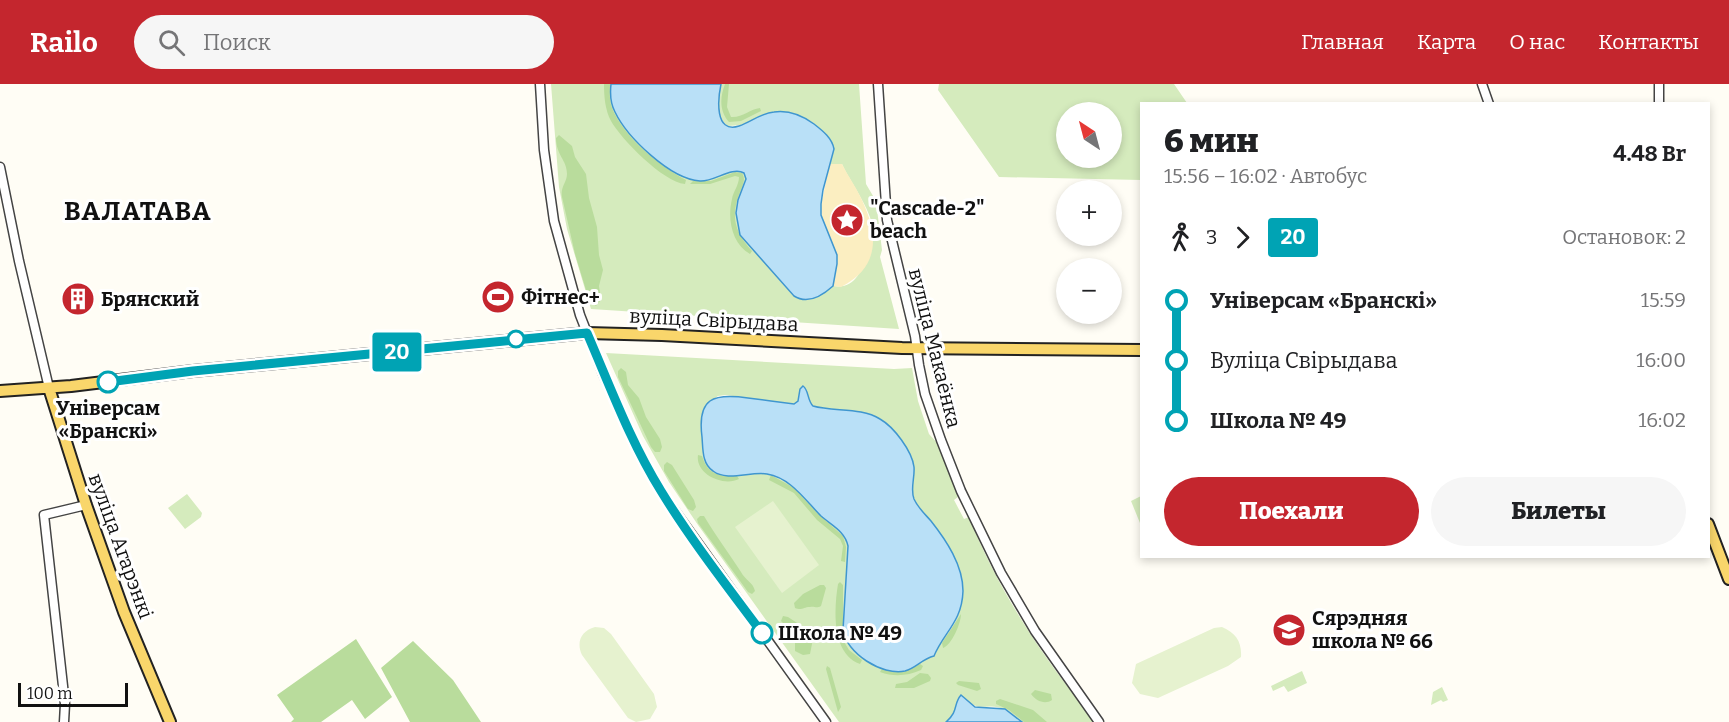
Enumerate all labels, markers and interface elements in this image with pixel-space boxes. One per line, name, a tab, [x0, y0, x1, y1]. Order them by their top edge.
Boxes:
search box	[134, 15, 554, 69]
text: Railo	[30, 26, 98, 59]
icon: search	[155, 26, 188, 59]
text: Поиск	[203, 29, 271, 56]
text: Главная	[1301, 29, 1384, 55]
text: Карта	[1417, 29, 1476, 55]
text: О нас	[1509, 29, 1565, 55]
text: Контакты	[1598, 29, 1699, 55]
north arrow	[1056, 102, 1122, 168]
map controls	[1056, 102, 1122, 324]
text: 6 мин	[1164, 121, 1259, 161]
text: 4.48 Br	[1613, 140, 1686, 167]
text: 15:56 – 16:02 · Автобус	[1164, 164, 1367, 188]
button: +	[1056, 180, 1122, 246]
district label: ВАЛАТАВА	[64, 196, 212, 227]
place label: "Cascade-2" beach	[870, 196, 985, 243]
place icon: "Cascade-2" beach	[829, 202, 865, 238]
icon: walk	[1164, 221, 1197, 254]
icon: forward	[1226, 221, 1259, 254]
text: 20	[1280, 224, 1306, 250]
text: 3	[1206, 225, 1217, 249]
text: Остановок: 2	[1562, 225, 1686, 249]
button: −	[1056, 258, 1122, 324]
street label: вуліца Макаёнка	[904, 266, 966, 430]
sports icon: Фітнес+	[480, 279, 516, 315]
building icon: Брянский	[60, 281, 96, 317]
place label: Фітнес+	[521, 285, 600, 309]
place label: Брянский	[101, 287, 199, 311]
text: Універсам «Бранскі»	[1210, 287, 1437, 314]
text: 15:59	[1641, 288, 1686, 312]
street label: вуліца Свірыдава	[629, 304, 799, 336]
unlabelled marker	[507, 330, 525, 348]
line badge: 20	[370, 332, 424, 372]
text: 20	[384, 339, 410, 365]
text: Вуліца Свірыдава	[1210, 347, 1398, 374]
text: 16:00	[1636, 348, 1686, 372]
marker: Універсам «Бранскі»	[97, 371, 119, 393]
place label: Універсам «Бранскі»	[56, 396, 160, 443]
text: Школа № 49	[1210, 407, 1346, 434]
text: 16:02	[1638, 408, 1686, 432]
street label: вуліца Агарэнкі	[84, 470, 158, 622]
button: Поехали	[1164, 477, 1419, 546]
button: Билеты	[1431, 477, 1686, 546]
place label: Сярэдняя школа № 66	[1312, 606, 1433, 653]
school or university icon: Сярэдняя школа № 66	[1271, 612, 1307, 648]
place label: Школа № 49	[778, 621, 902, 645]
marker: Школа № 49	[751, 622, 773, 644]
scale bar	[18, 680, 128, 708]
text: 100 m	[27, 684, 72, 703]

